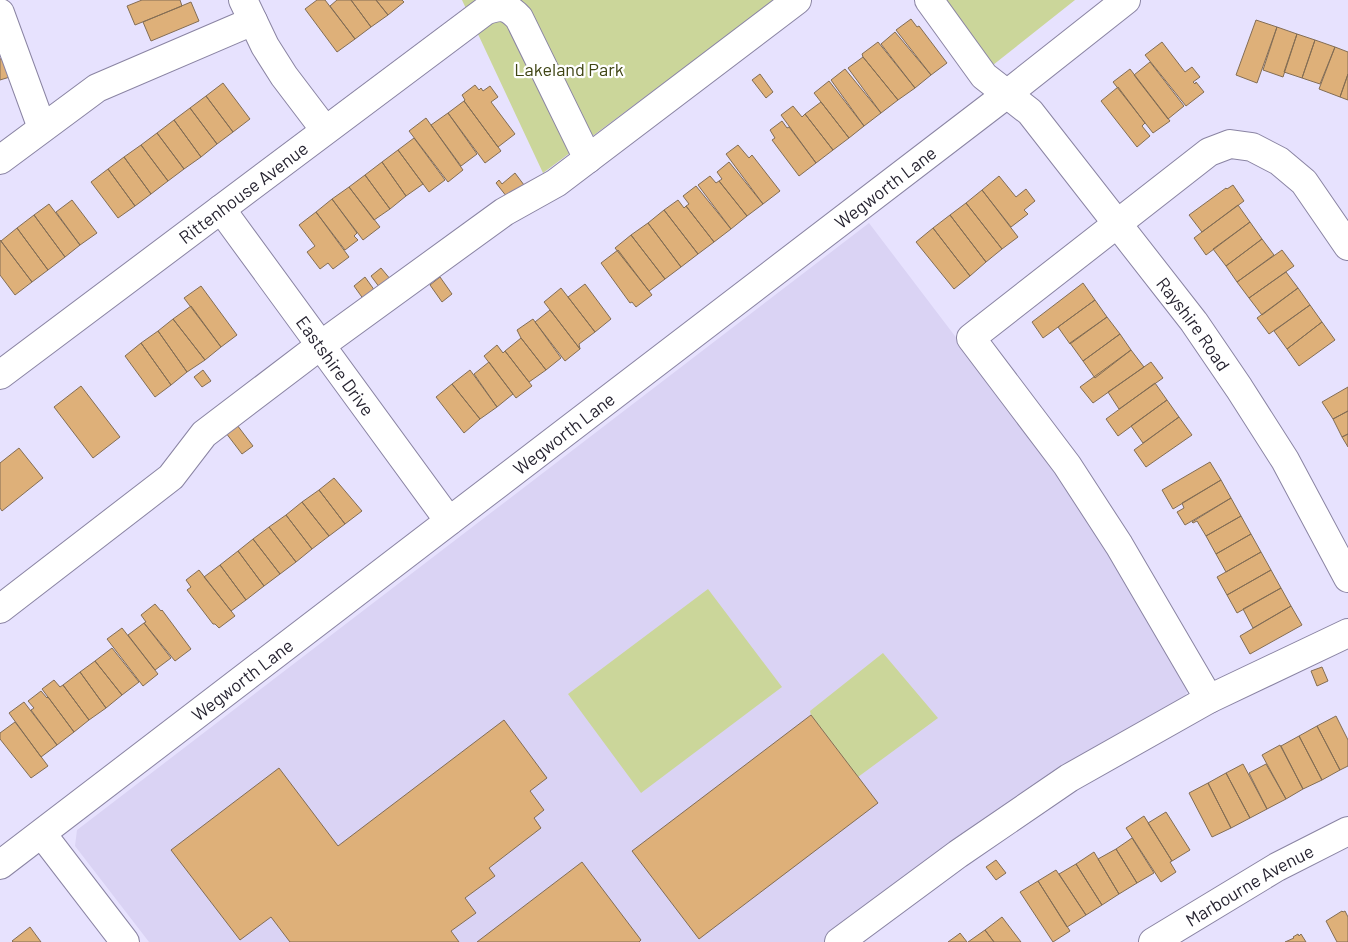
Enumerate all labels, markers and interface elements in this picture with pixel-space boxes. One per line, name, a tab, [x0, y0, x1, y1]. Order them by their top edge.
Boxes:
park label: Lakeland Park	[514, 58, 624, 80]
street label: Rittenhouse Avenue	[174, 137, 312, 248]
street label: Wegworth Lane	[830, 141, 940, 233]
street label: Rayshire Road	[1152, 273, 1235, 375]
street label: Eastshire Drive	[292, 311, 379, 420]
street label: Wegworth Lane	[509, 388, 619, 479]
street label: Wegworth Lane	[187, 634, 297, 725]
street label: Marbourne Avenue	[1181, 839, 1317, 931]

